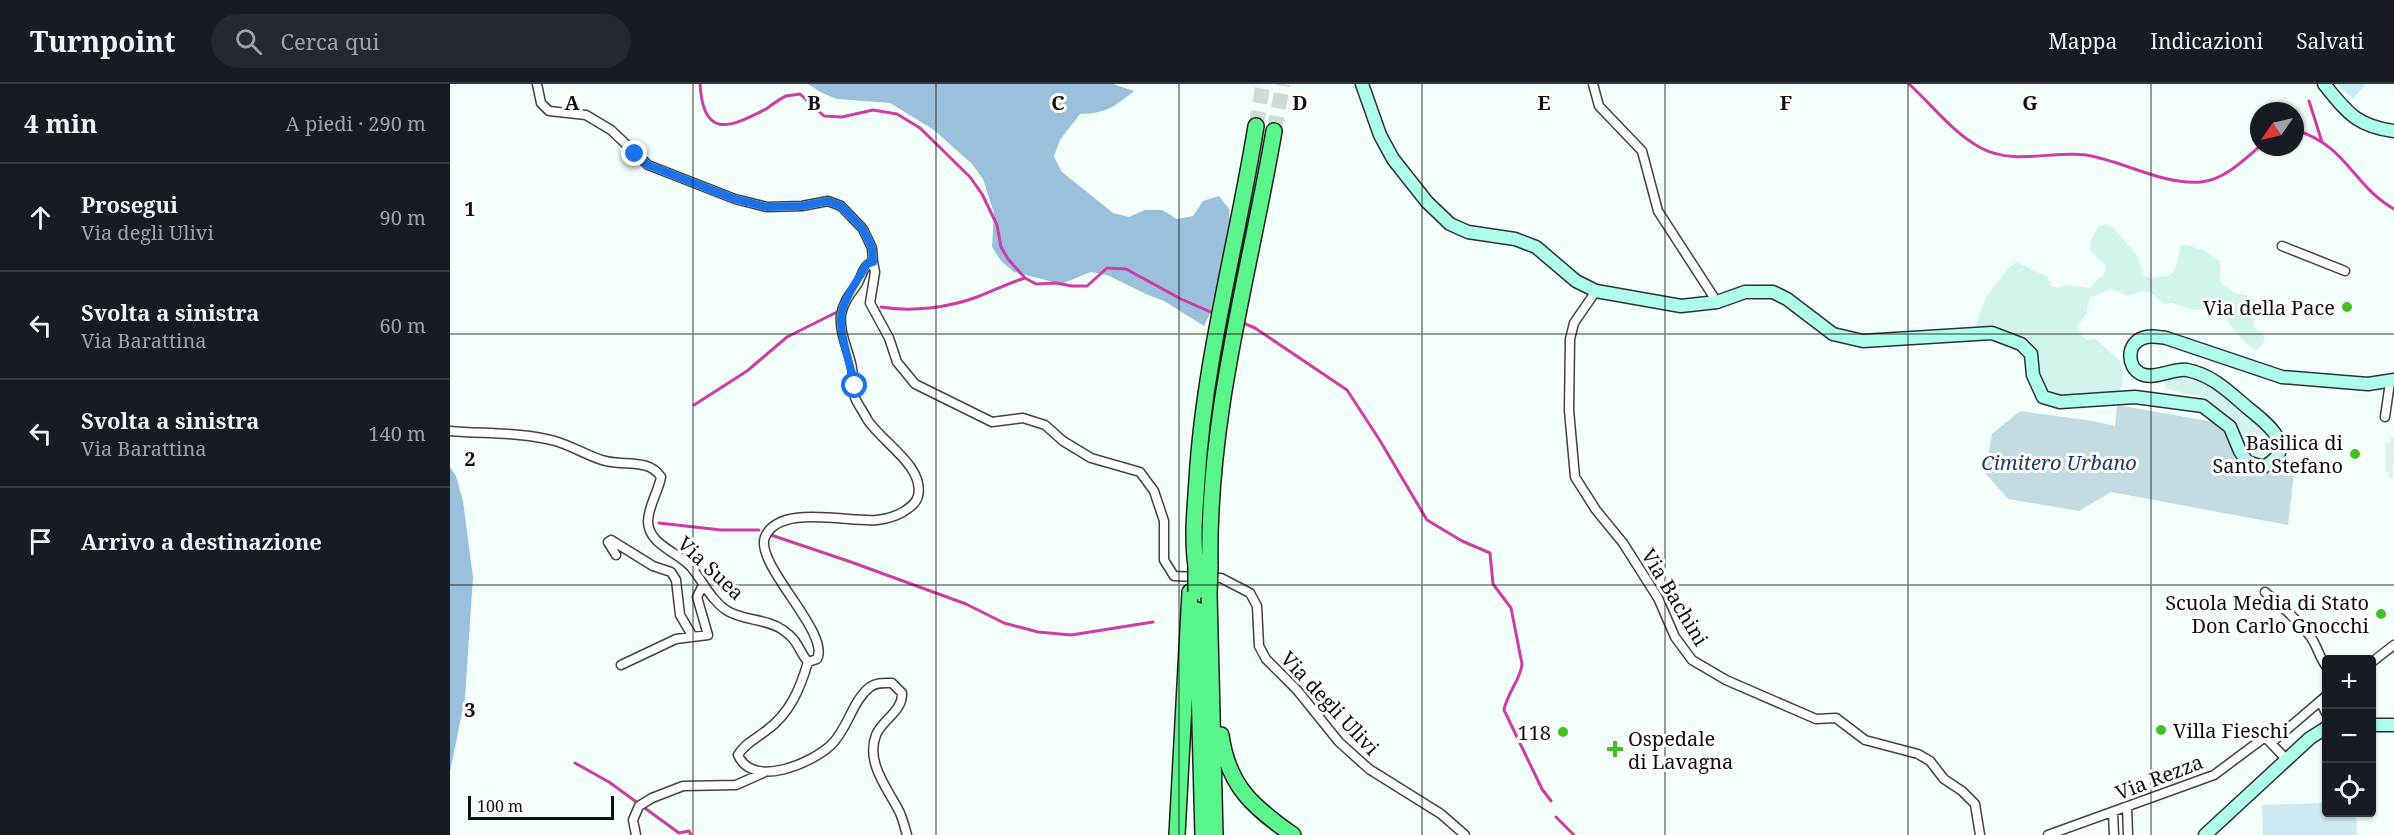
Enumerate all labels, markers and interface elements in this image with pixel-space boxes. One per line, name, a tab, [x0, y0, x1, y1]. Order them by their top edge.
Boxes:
search box	[211, 14, 631, 68]
text: Turnpoint	[30, 22, 175, 60]
icon: search	[232, 25, 265, 58]
text: Cerca qui	[280, 26, 380, 56]
text: Mappa	[2048, 27, 2117, 55]
text: Indicazioni	[2150, 27, 2263, 55]
text: Salvati	[2296, 27, 2364, 55]
text: A	[564, 89, 580, 116]
text: B	[807, 89, 821, 116]
text: C	[1051, 89, 1065, 116]
text: D	[1292, 89, 1308, 116]
text: E	[1537, 89, 1551, 116]
text: F	[1780, 89, 1792, 116]
text: G	[2022, 89, 2038, 116]
north arrow	[2250, 102, 2304, 156]
text: 4 min	[24, 105, 98, 141]
text: A piedi · 290 m	[286, 110, 426, 137]
route end	[621, 140, 647, 166]
text: Prosegui	[81, 189, 178, 219]
text: 1	[464, 195, 476, 222]
icon: ahead	[24, 201, 57, 234]
text: 90 m	[380, 204, 426, 231]
text: Via degli Ulivi	[81, 219, 214, 246]
place label: Via della Pace	[2203, 294, 2335, 321]
text: Svolta a sinistra	[81, 297, 260, 327]
marker: Via della Pace	[2340, 300, 2354, 314]
icon: left	[24, 309, 57, 342]
text: 60 m	[380, 312, 426, 339]
text: Via Barattina	[81, 327, 207, 354]
route start	[841, 372, 867, 398]
text: Svolta a sinistra	[81, 405, 260, 435]
icon: left	[24, 417, 57, 450]
text: 140 m	[368, 420, 426, 447]
place label: Basilica di Santo Stefano	[2212, 429, 2344, 479]
text: Via Barattina	[81, 435, 207, 462]
text: 2	[464, 445, 476, 472]
marker: Basilica di Santo Stefano	[2348, 447, 2362, 461]
park label: Cimitero Urbano	[1981, 449, 2137, 476]
icon: arrive	[24, 525, 57, 558]
text: Arrivo a destinazione	[81, 526, 322, 556]
street label: Via Suea	[672, 530, 750, 606]
street label: Via Bachini	[1635, 543, 1715, 651]
place label: Scuola Media di Stato Don Carlo Gnocchi	[2165, 589, 2370, 639]
marker: Scuola Media di Stato Don Carlo Gnocchi	[2374, 607, 2388, 621]
street label: Via degli Ulivi	[1275, 645, 1386, 761]
map controls	[2322, 655, 2376, 817]
button: +	[2322, 655, 2376, 709]
text: 3	[464, 696, 476, 723]
button: −	[2322, 709, 2376, 763]
place label: Villa Fieschi	[2173, 717, 2289, 744]
place label: 118	[1517, 719, 1551, 746]
marker: Villa Fieschi	[2154, 723, 2168, 737]
marker: 118	[1556, 725, 1570, 739]
place label: Ospedale di Lavagna	[1628, 725, 1733, 775]
marker: Ospedale di Lavagna	[1606, 740, 1624, 758]
street label: Via Rezza	[2111, 748, 2207, 806]
button: locate	[2322, 763, 2376, 817]
scale bar	[468, 793, 614, 820]
text: 100 m	[477, 795, 523, 817]

